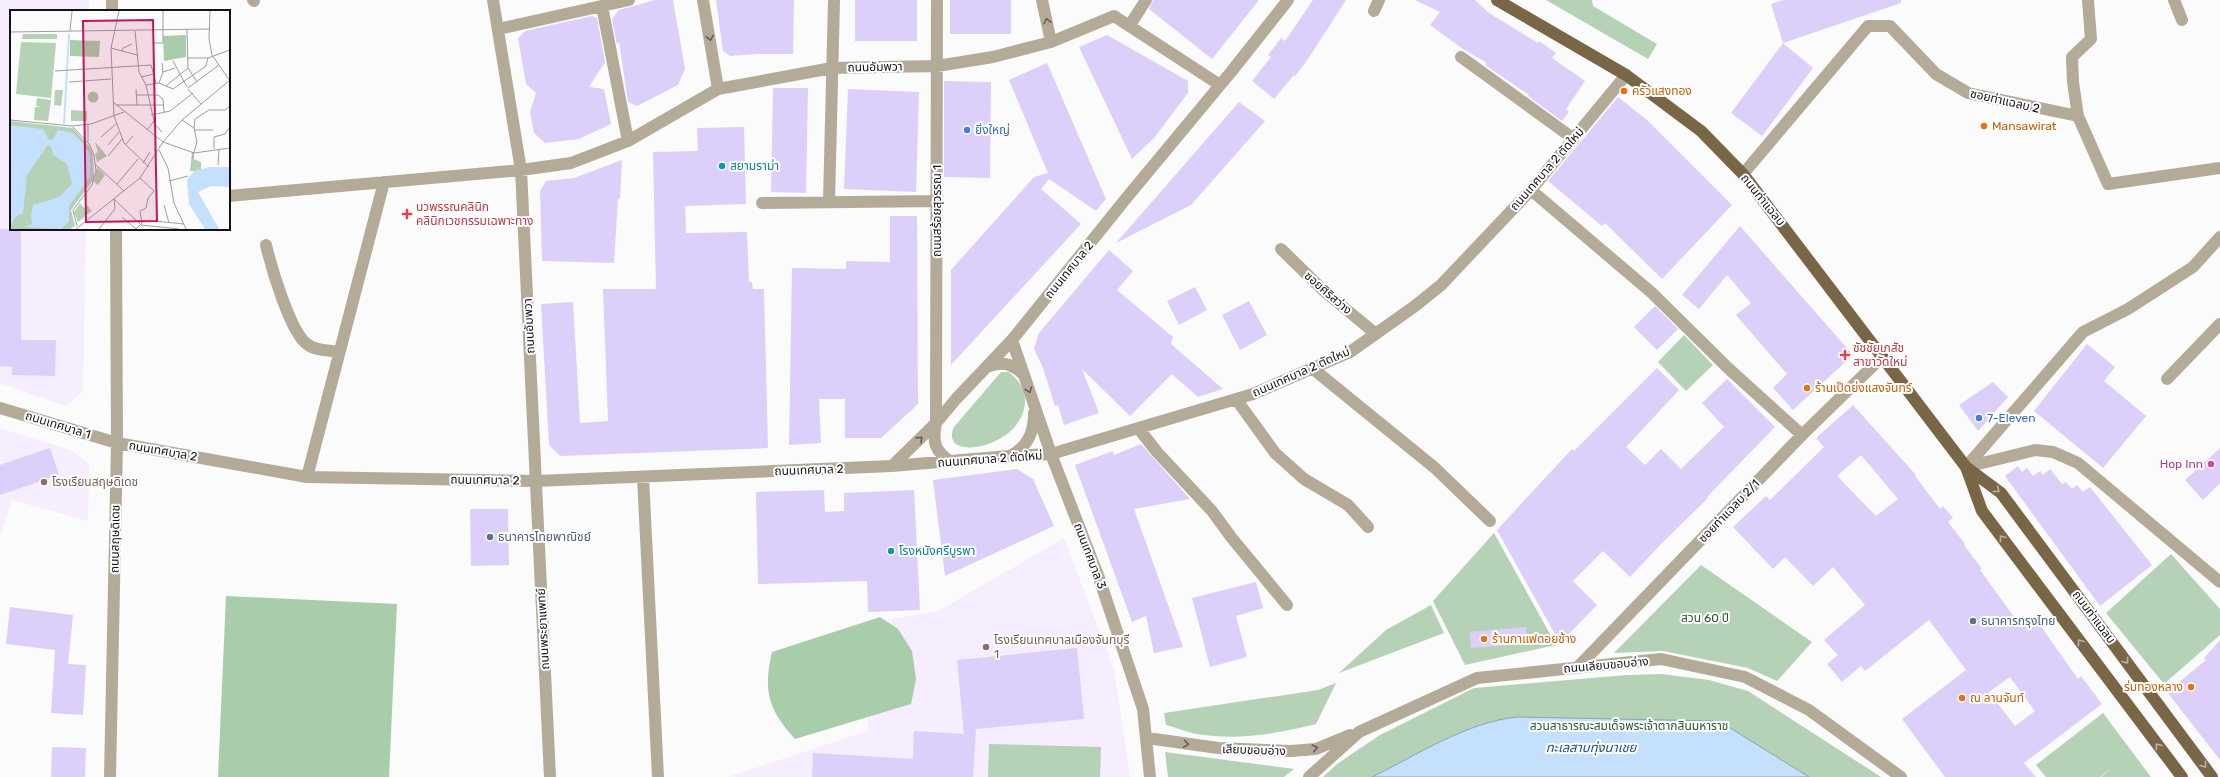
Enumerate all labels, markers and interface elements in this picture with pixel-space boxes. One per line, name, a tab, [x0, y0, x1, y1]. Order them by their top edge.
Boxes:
inset map	[10, 10, 230, 230]
one-way arrow	[1043, 18, 1051, 24]
one-way arrow	[705, 35, 713, 42]
street label: ถนนอัมพวา	[847, 60, 903, 74]
place label: ครัวแสงทอง	[1632, 84, 1692, 98]
marker: ครัวแสงทอง	[1619, 86, 1629, 96]
street label: ซอยท่าแฉลบ 2	[1969, 86, 2041, 116]
place label: Mansawirat	[1992, 119, 2057, 133]
marker: Mansawirat	[1979, 121, 1989, 131]
place label: ยิ่งใหญ่	[975, 122, 1010, 137]
marker: ยิ่งใหญ่	[962, 125, 972, 135]
street label: ถนนเทศบาล 2 ตัดใหม่	[1507, 125, 1587, 213]
place label: สยามราม่า	[730, 159, 779, 173]
marker: สยามราม่า	[717, 161, 727, 171]
street label: ถนนสร้อยสุวรรณ 1	[930, 165, 944, 257]
street label: ถนนท่าแฉลบ	[1738, 171, 1788, 229]
place label: นวพรรณคลินิก คลินิกเวชกรรมเฉพาะทาง	[416, 200, 534, 228]
marker: นวพรรณคลินิก คลินิกเวชกรรมเฉพาะทาง	[401, 208, 413, 220]
street label: ถนนเทศบาล 2	[1042, 239, 1096, 301]
street label: ซอยศิริสว่าง	[1301, 269, 1355, 317]
street label: ถนนอัมพวา	[521, 298, 537, 354]
place label: ชัชชัยเภสัช สาขาวัดใหม่	[1853, 341, 1907, 369]
street label: ถนนเทศบาล 2 ตัดใหม่	[1250, 344, 1352, 400]
marker: ชัชชัยเภสัช สาขาวัดใหม่	[1840, 350, 1850, 360]
place label: ร้านเป็ดย่งแสงจันทร์	[1815, 381, 1912, 395]
marker: ร้านเป็ดย่งแสงจันทร์	[1802, 383, 1812, 393]
one-way arrow	[1024, 387, 1032, 394]
street label: ถนนเทศบาล 1	[24, 408, 92, 442]
place label: 7-Eleven	[1987, 411, 2036, 425]
marker: 7-Eleven	[1974, 413, 1984, 423]
one-way arrow	[915, 436, 923, 444]
street label: ถนนเทศบาล 2	[128, 438, 198, 464]
street label: ถนนเทศบาล 2 ตัดใหม่	[937, 448, 1043, 470]
place label: Hop Inn	[2160, 457, 2203, 471]
marker: Hop Inn	[2206, 459, 2216, 469]
street label: ถนนเทศบาล 2	[774, 462, 844, 478]
street label: ถนนเทศบาล 2	[450, 472, 520, 488]
place label: โรงเรียนสฤษดิเดช	[52, 475, 138, 489]
marker: โรงเรียนสฤษดิเดช	[39, 477, 49, 487]
street label: ซอยท่าแฉลบ 2/1	[1696, 477, 1762, 545]
one-way arrow	[1993, 486, 2000, 493]
street label: ถนนสฤษดิเดช	[107, 505, 123, 573]
street label: ถนนเทศบาล 3	[1071, 521, 1109, 591]
place label: ธนาคารไทยพาณิชย์	[498, 530, 591, 544]
marker: ธนาคารไทยพาณิชย์	[485, 532, 495, 542]
one-way arrow	[1999, 535, 2007, 542]
place label: โรงหนังศรีบูรพา	[899, 544, 975, 558]
marker: โรงหนังศรีบูรพา	[886, 546, 896, 556]
street label: ถนนพระยาแพทย์	[534, 588, 552, 670]
street label: ถนนท่าแฉลบ	[2070, 588, 2118, 646]
park label: สวน 60 ปี	[1681, 611, 1729, 625]
place label: ธนาคารกรุงไทย	[1981, 614, 2055, 628]
marker: ธนาคารกรุงไทย	[1968, 616, 1978, 626]
place label: ร้านกาแฟดอยช้าง	[1492, 632, 1576, 646]
place label: โรงเรียนเทศบาลเมืองจันทบุรี 1	[994, 633, 1130, 661]
marker: ร้านกาแฟดอยช้าง	[1479, 634, 1489, 644]
one-way arrow	[2077, 639, 2085, 646]
marker: โรงเรียนเทศบาลเมืองจันทบุรี 1	[981, 642, 991, 652]
street label: ถนนเลียบขอบอ่าง	[1563, 654, 1649, 676]
one-way arrow	[2121, 657, 2129, 664]
place label: ร่มทองหลาง	[2124, 680, 2183, 694]
marker: ร่มทองหลาง	[2186, 682, 2196, 692]
place label: ณ ลานจันท์	[1970, 691, 2024, 705]
marker: ณ ลานจันท์	[1957, 693, 1967, 703]
park label: สวนสาธารณะสมเด็จพระเจ้าตากสินมหาราช	[1530, 719, 1728, 733]
one-way arrow	[1183, 739, 1189, 748]
water label: ทะเลสาบทุ่งนาเชย	[1546, 740, 1638, 756]
street label: เลียบขอบอ่าง	[1222, 742, 1286, 758]
one-way arrow	[2156, 743, 2163, 750]
one-way arrow	[1311, 744, 1318, 753]
one-way arrow	[2199, 761, 2206, 768]

